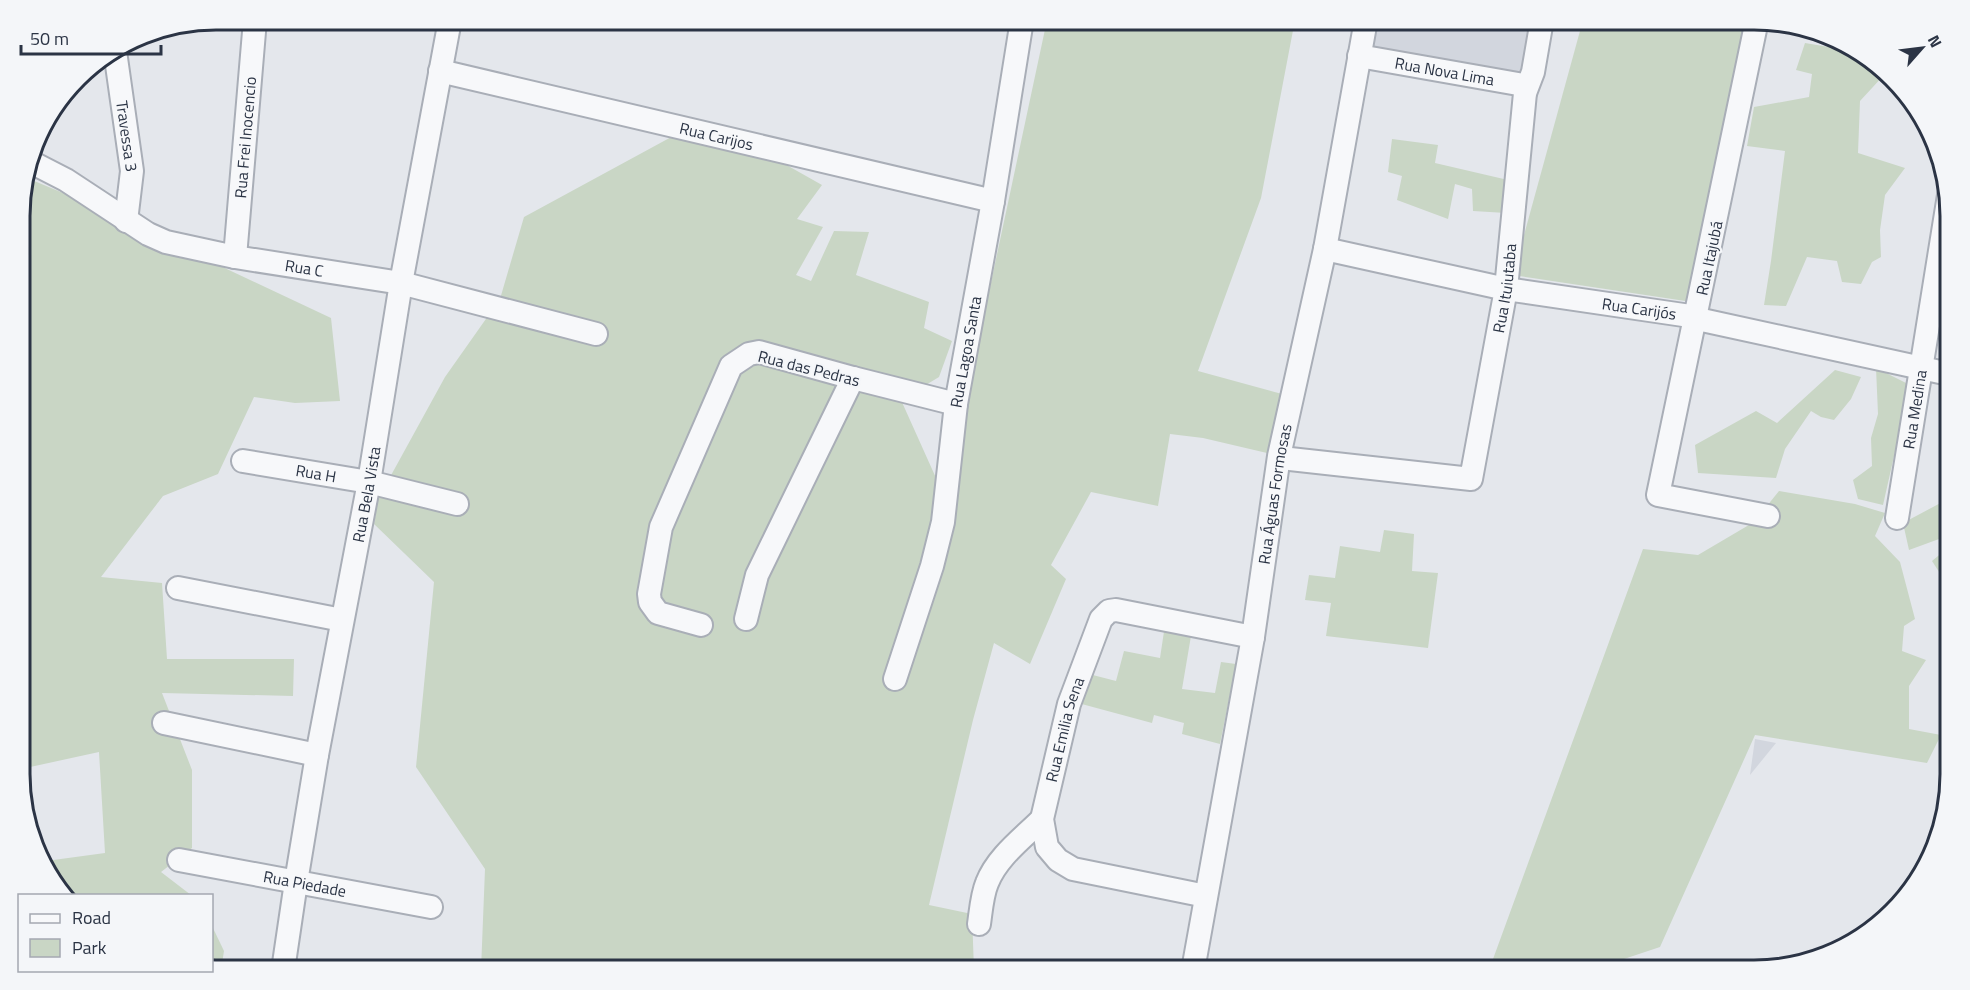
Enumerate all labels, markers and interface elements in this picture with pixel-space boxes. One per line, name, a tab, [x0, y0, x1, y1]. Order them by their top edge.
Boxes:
scale bar	[21, 18, 160, 56]
north arrow	[1892, 18, 1952, 78]
text: 50 m	[30, 25, 69, 52]
text: N	[1922, 30, 1948, 51]
street label: Rua Nova Lima	[1393, 51, 1496, 92]
street label: Rua Frei Inocencio	[228, 76, 262, 199]
street label: Travessa 3	[110, 99, 144, 173]
street label: Rua Carijos	[677, 116, 756, 156]
street label: Rua Itajubá	[1689, 218, 1729, 298]
street label: Rua Ituiutaba	[1486, 242, 1522, 335]
street label: Rua C	[283, 253, 326, 283]
street label: Rua Carijós	[1600, 291, 1678, 326]
street label: Rua Lagoa Santa	[944, 294, 987, 409]
street label: Rua das Pedras	[756, 344, 862, 392]
street label: Rua Medina	[1896, 368, 1933, 451]
street label: Rua Águas Formosas	[1252, 421, 1298, 566]
street label: Rua Bela Vista	[346, 445, 387, 544]
street label: Rua H	[294, 458, 338, 488]
street label: Rua Emilia Sena	[1039, 673, 1090, 784]
street label: Rua Piedade	[261, 864, 348, 903]
legend	[18, 894, 213, 972]
text: Road	[72, 904, 111, 931]
text: Park	[72, 934, 107, 961]

